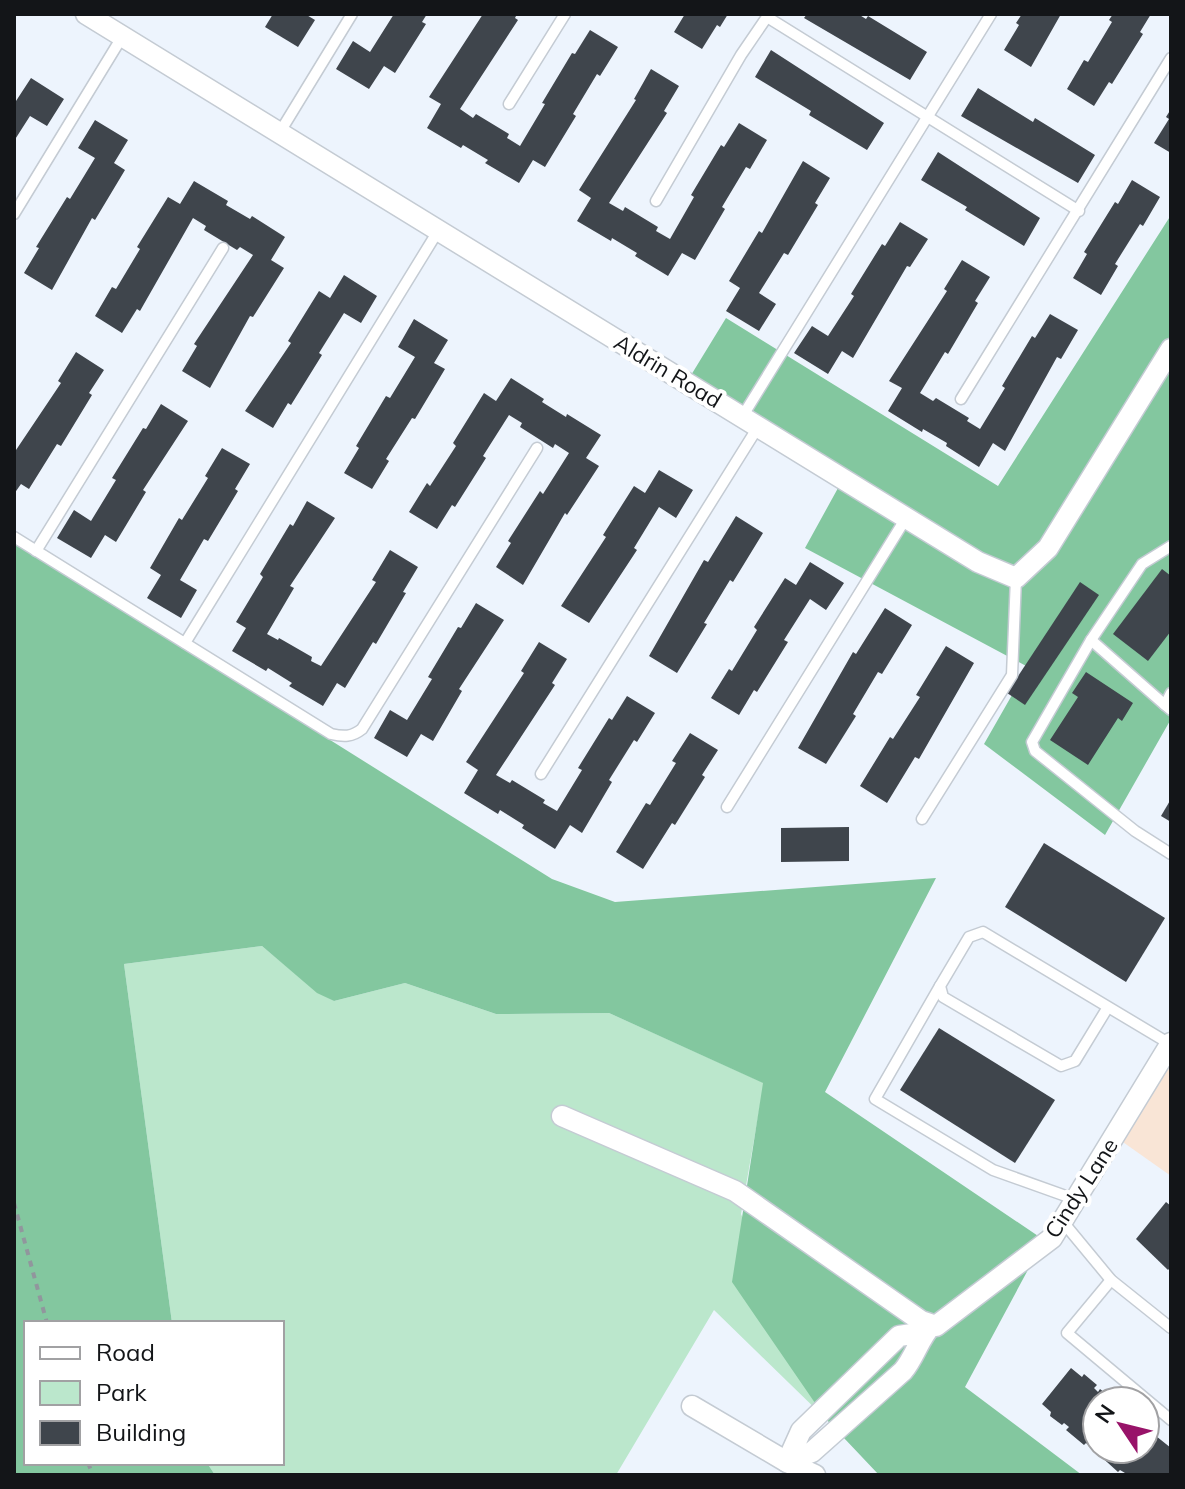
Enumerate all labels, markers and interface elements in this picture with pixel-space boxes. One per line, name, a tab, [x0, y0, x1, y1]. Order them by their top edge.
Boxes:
street label: Aldrin Road	[609, 328, 727, 414]
street label: Cindy Lane	[1038, 1133, 1124, 1243]
legend	[24, 1321, 284, 1465]
text: Road	[96, 1337, 155, 1367]
text: Park	[96, 1377, 147, 1407]
north arrow	[1081, 1385, 1161, 1465]
text: N	[1088, 1399, 1121, 1428]
text: Building	[96, 1417, 186, 1447]

